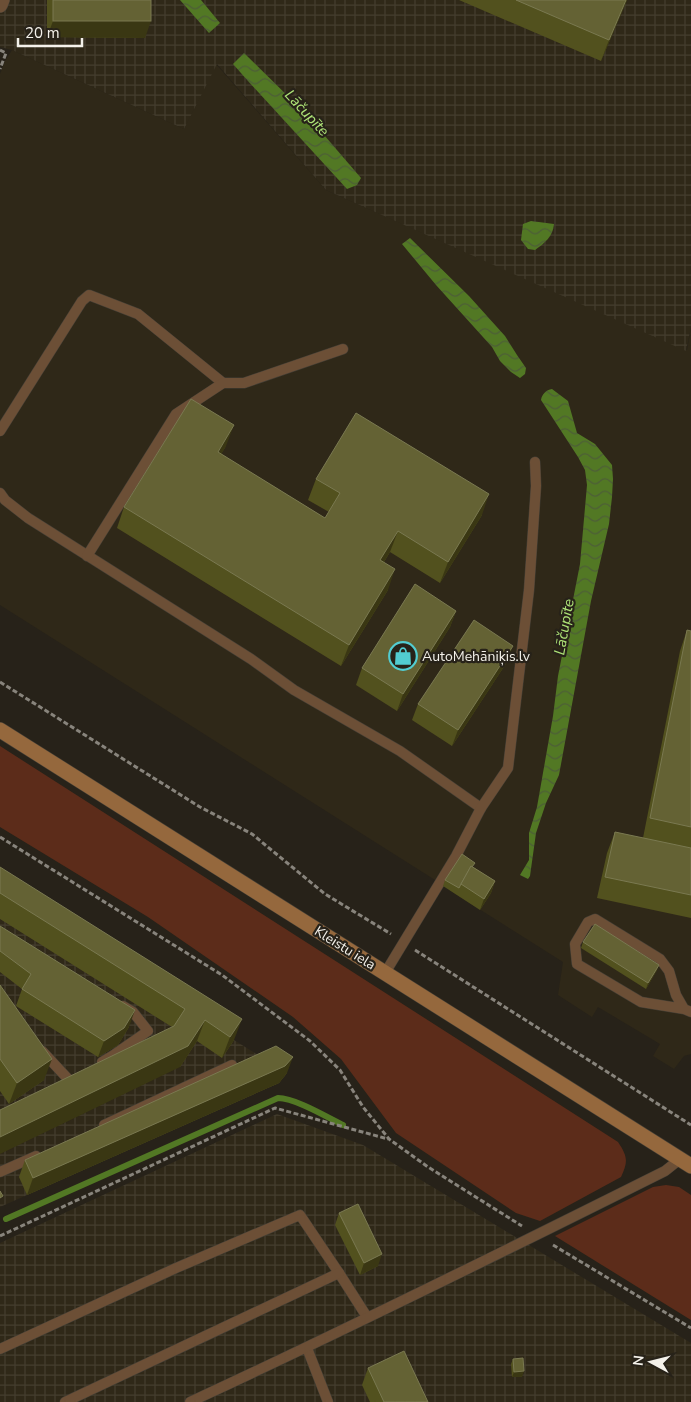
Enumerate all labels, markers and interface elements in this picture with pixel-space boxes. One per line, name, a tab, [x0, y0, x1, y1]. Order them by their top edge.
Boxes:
scale bar	[18, 15, 81, 47]
text: 20 m	[25, 23, 60, 43]
water label: Lāčupīte	[280, 85, 334, 141]
water label: Lāčupīte	[549, 597, 579, 657]
shop icon: AutoMehāniķis.lv	[388, 641, 418, 671]
place label: AutoMehāniķis.lv	[422, 647, 531, 666]
street label: Kleistu iela	[311, 922, 379, 974]
north arrow	[626, 1337, 676, 1387]
text: N	[629, 1354, 649, 1367]

